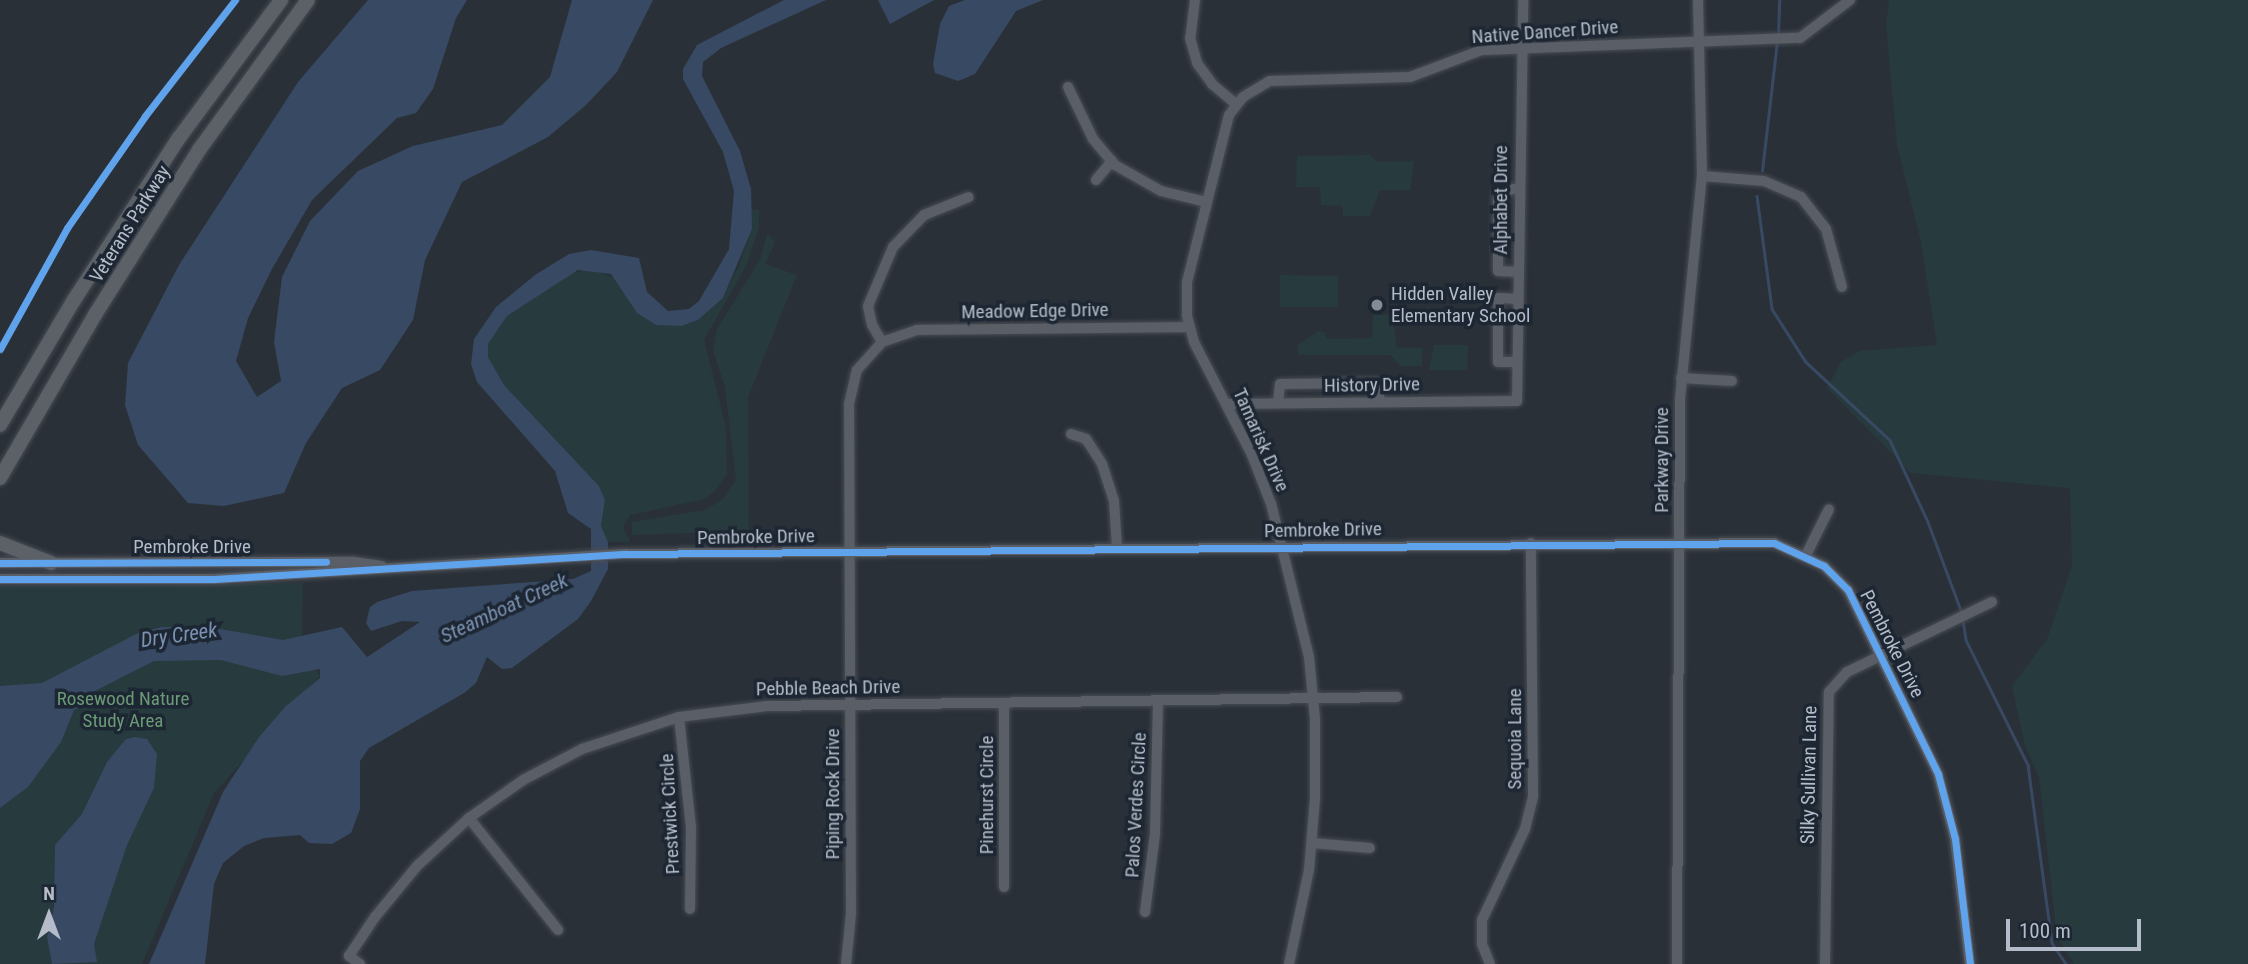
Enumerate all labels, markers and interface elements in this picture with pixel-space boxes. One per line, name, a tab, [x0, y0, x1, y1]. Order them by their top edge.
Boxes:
street label: Native Dancer Drive	[1471, 16, 1619, 48]
street label: Alphabet Drive	[1490, 145, 1512, 255]
street label: Veterans Parkway	[85, 161, 175, 287]
place label: Hidden Valley Elementary School	[1391, 283, 1530, 327]
marker: Hidden Valley Elementary School	[1369, 297, 1385, 313]
street label: Meadow Edge Drive	[961, 298, 1109, 324]
street label: History Drive	[1324, 373, 1420, 397]
street label: Tamarisk Drive	[1228, 385, 1294, 495]
street label: Parkway Drive	[1651, 407, 1673, 513]
street label: Pembroke Drive	[1264, 518, 1382, 542]
street label: Pembroke Drive	[697, 525, 815, 549]
street label: Pembroke Drive	[133, 536, 251, 558]
water label: Steamboat Creek	[436, 567, 572, 649]
street label: Pembroke Drive	[1855, 586, 1929, 702]
water label: Dry Creek	[139, 617, 219, 653]
street label: Pebble Beach Drive	[756, 675, 900, 701]
park label: Rosewood Nature Study Area	[57, 688, 189, 732]
street label: Sequoia Lane	[1504, 688, 1526, 790]
street label: Silky Sullivan Lane	[1796, 706, 1822, 844]
street label: Piping Rock Drive	[822, 729, 844, 859]
street label: Palos Verdes Circle	[1121, 732, 1151, 878]
street label: Pinehurst Circle	[976, 736, 998, 854]
street label: Prestwick Circle	[655, 753, 685, 875]
north arrow	[14, 880, 84, 950]
text: N	[43, 882, 55, 905]
scale bar	[2010, 904, 2145, 948]
text: 100 m	[2019, 919, 2071, 943]

